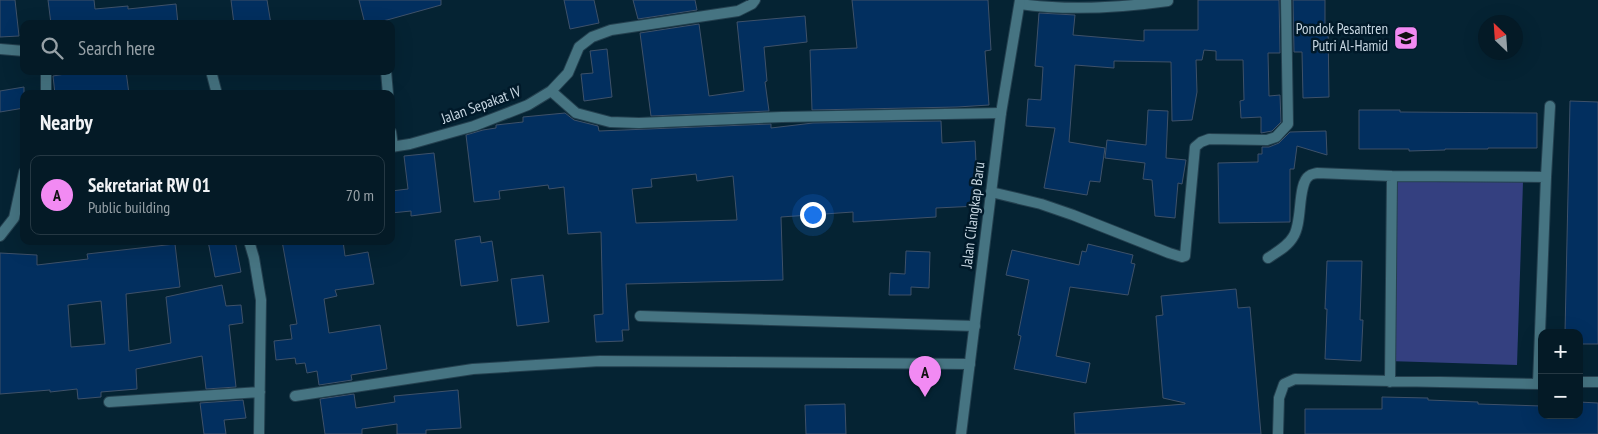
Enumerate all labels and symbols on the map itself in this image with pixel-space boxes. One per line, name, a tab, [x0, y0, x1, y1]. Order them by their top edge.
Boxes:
north arrow	[1478, 15, 1523, 60]
place label: Pondok Pesantren Putri Al-Hamid	[1296, 19, 1388, 55]
school or university icon: Pondok Pesantren Putri Al-Hamid	[1393, 25, 1419, 51]
street label: Jalan Sepakat IV	[437, 81, 523, 128]
street label: Jalan Cilangkap Baru	[956, 161, 988, 270]
your location	[800, 202, 826, 228]
pin: A	[909, 356, 941, 397]

